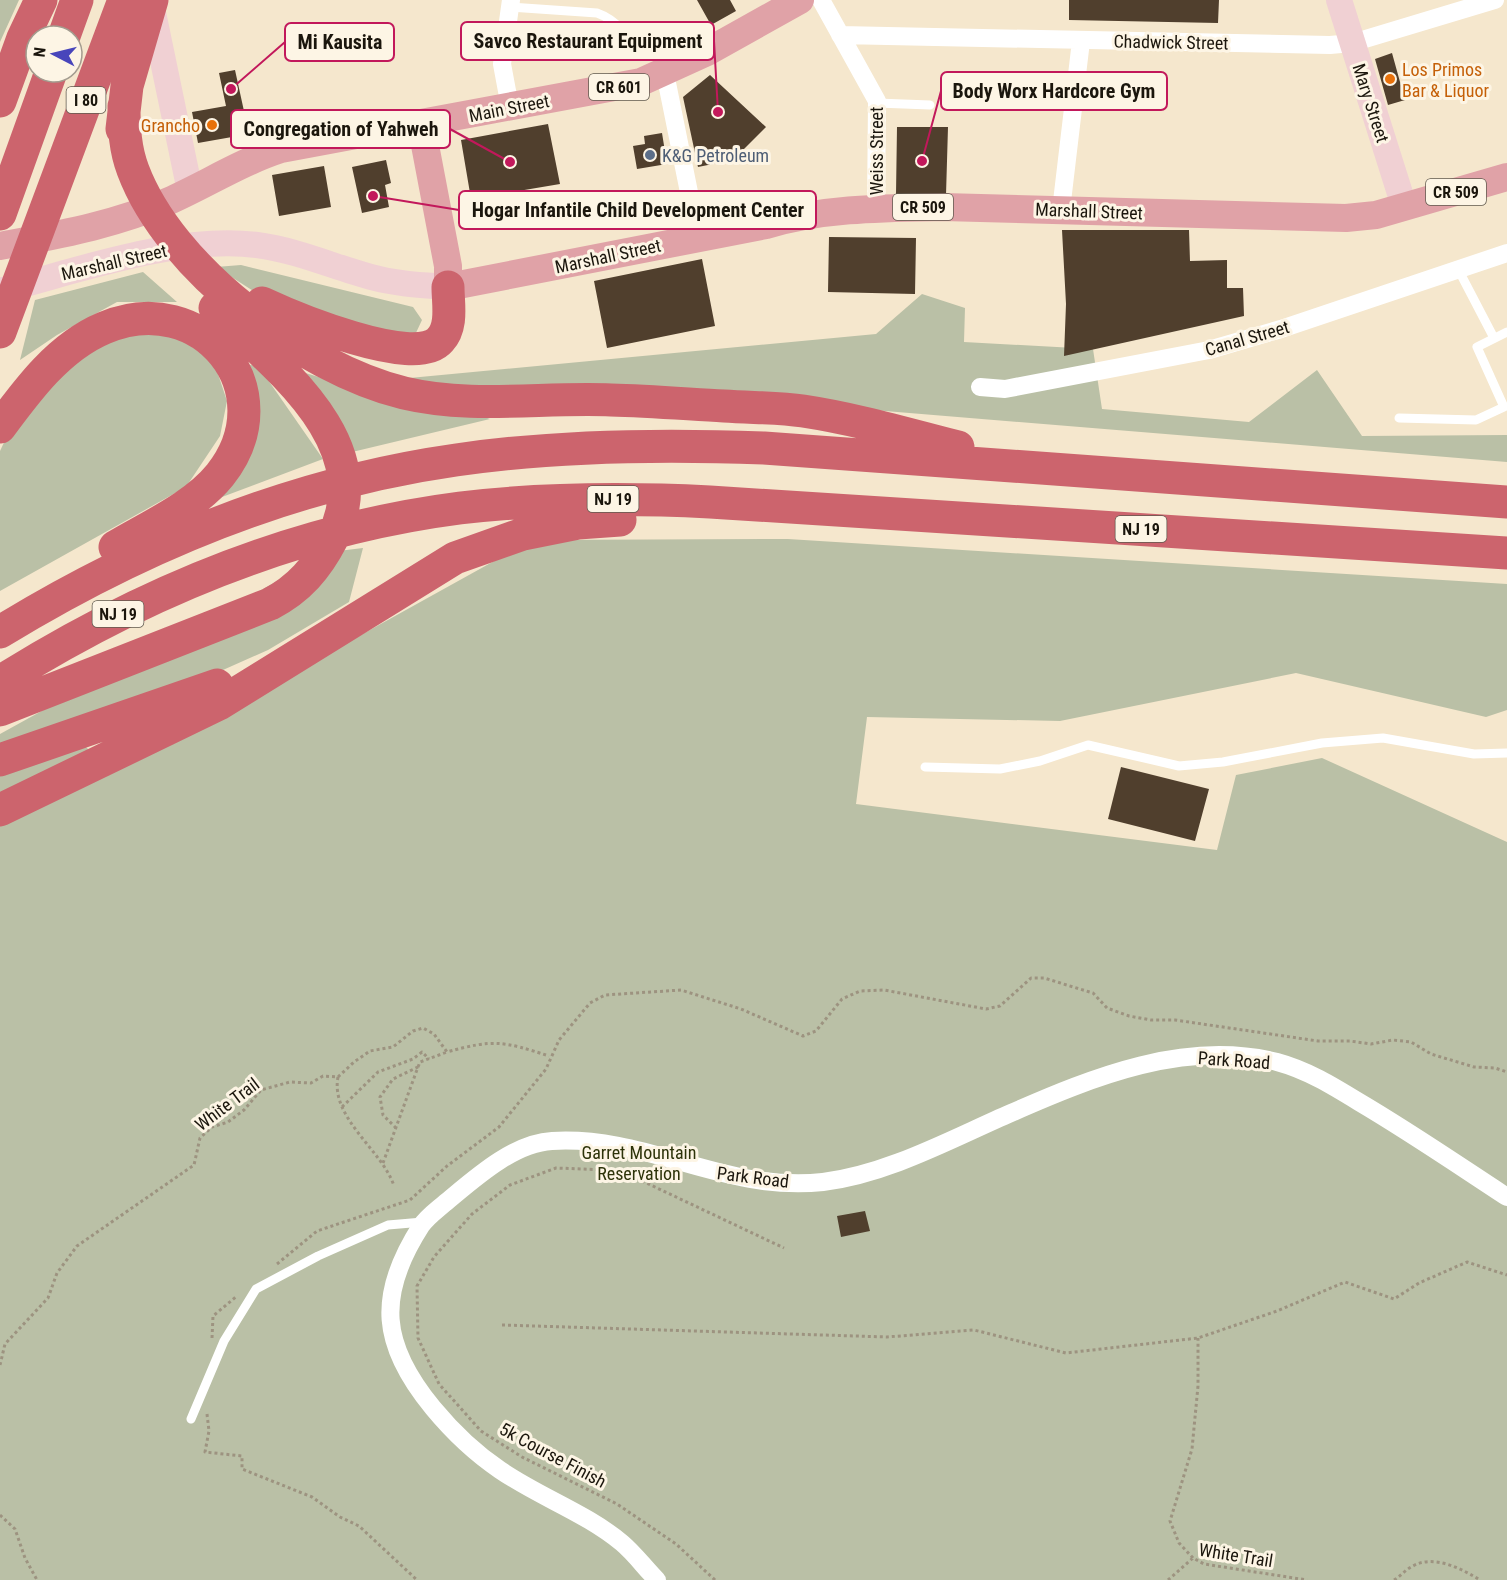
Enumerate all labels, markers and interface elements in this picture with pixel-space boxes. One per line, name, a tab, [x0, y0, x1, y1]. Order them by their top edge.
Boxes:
callout: Savco Restaurant Equipment	[461, 22, 714, 60]
callout: Mi Kausita	[285, 23, 394, 61]
north arrow	[24, 24, 84, 84]
text: Savco Restaurant Equipment	[474, 29, 702, 53]
text: Mi Kausita	[298, 30, 382, 54]
street label: Chadwick Street	[1113, 30, 1229, 54]
text: N	[30, 46, 50, 58]
place label: Los Primos Bar & Liquor	[1402, 59, 1489, 101]
street label: Mary Street	[1348, 61, 1394, 145]
callout: Body Worx Hardcore Gym	[941, 72, 1167, 110]
marker: Los Primos Bar & Liquor	[1383, 72, 1397, 86]
road number: CR 601	[589, 74, 649, 100]
text: Body Worx Hardcore Gym	[953, 79, 1155, 103]
road number: I 80	[66, 87, 106, 113]
street label: Main Street	[467, 90, 551, 126]
street label: Weiss Street	[866, 107, 887, 195]
callout: Congregation of Yahweh	[231, 110, 450, 148]
place label: Grancho	[141, 115, 200, 136]
text: Congregation of Yahweh	[243, 117, 439, 141]
marker: Grancho	[205, 118, 219, 132]
place label: K&G Petroleum	[662, 145, 769, 166]
marker: K&G Petroleum	[643, 148, 657, 162]
road number: CR 509	[1426, 179, 1486, 205]
callout: Hogar Infantile Child Development Center	[459, 191, 816, 229]
road number: CR 509	[893, 194, 953, 220]
text: Hogar Infantile Child Development Center	[472, 198, 805, 222]
street label: Marshall Street	[1035, 199, 1143, 223]
street label: Marshall Street	[553, 235, 663, 277]
street label: Marshall Street	[59, 240, 169, 284]
street label: Canal Street	[1202, 316, 1292, 360]
road number: NJ 19	[588, 486, 638, 512]
road number: NJ 19	[1116, 516, 1166, 542]
road number: NJ 19	[92, 601, 144, 627]
street label: Park Road	[1197, 1047, 1271, 1073]
street label: White Trail	[191, 1073, 263, 1135]
park label: Garret Mountain Reservation	[582, 1142, 696, 1184]
street label: Park Road	[716, 1162, 790, 1192]
street label: 5k Course Finish	[496, 1418, 610, 1492]
street label: White Trail	[1197, 1539, 1275, 1571]

